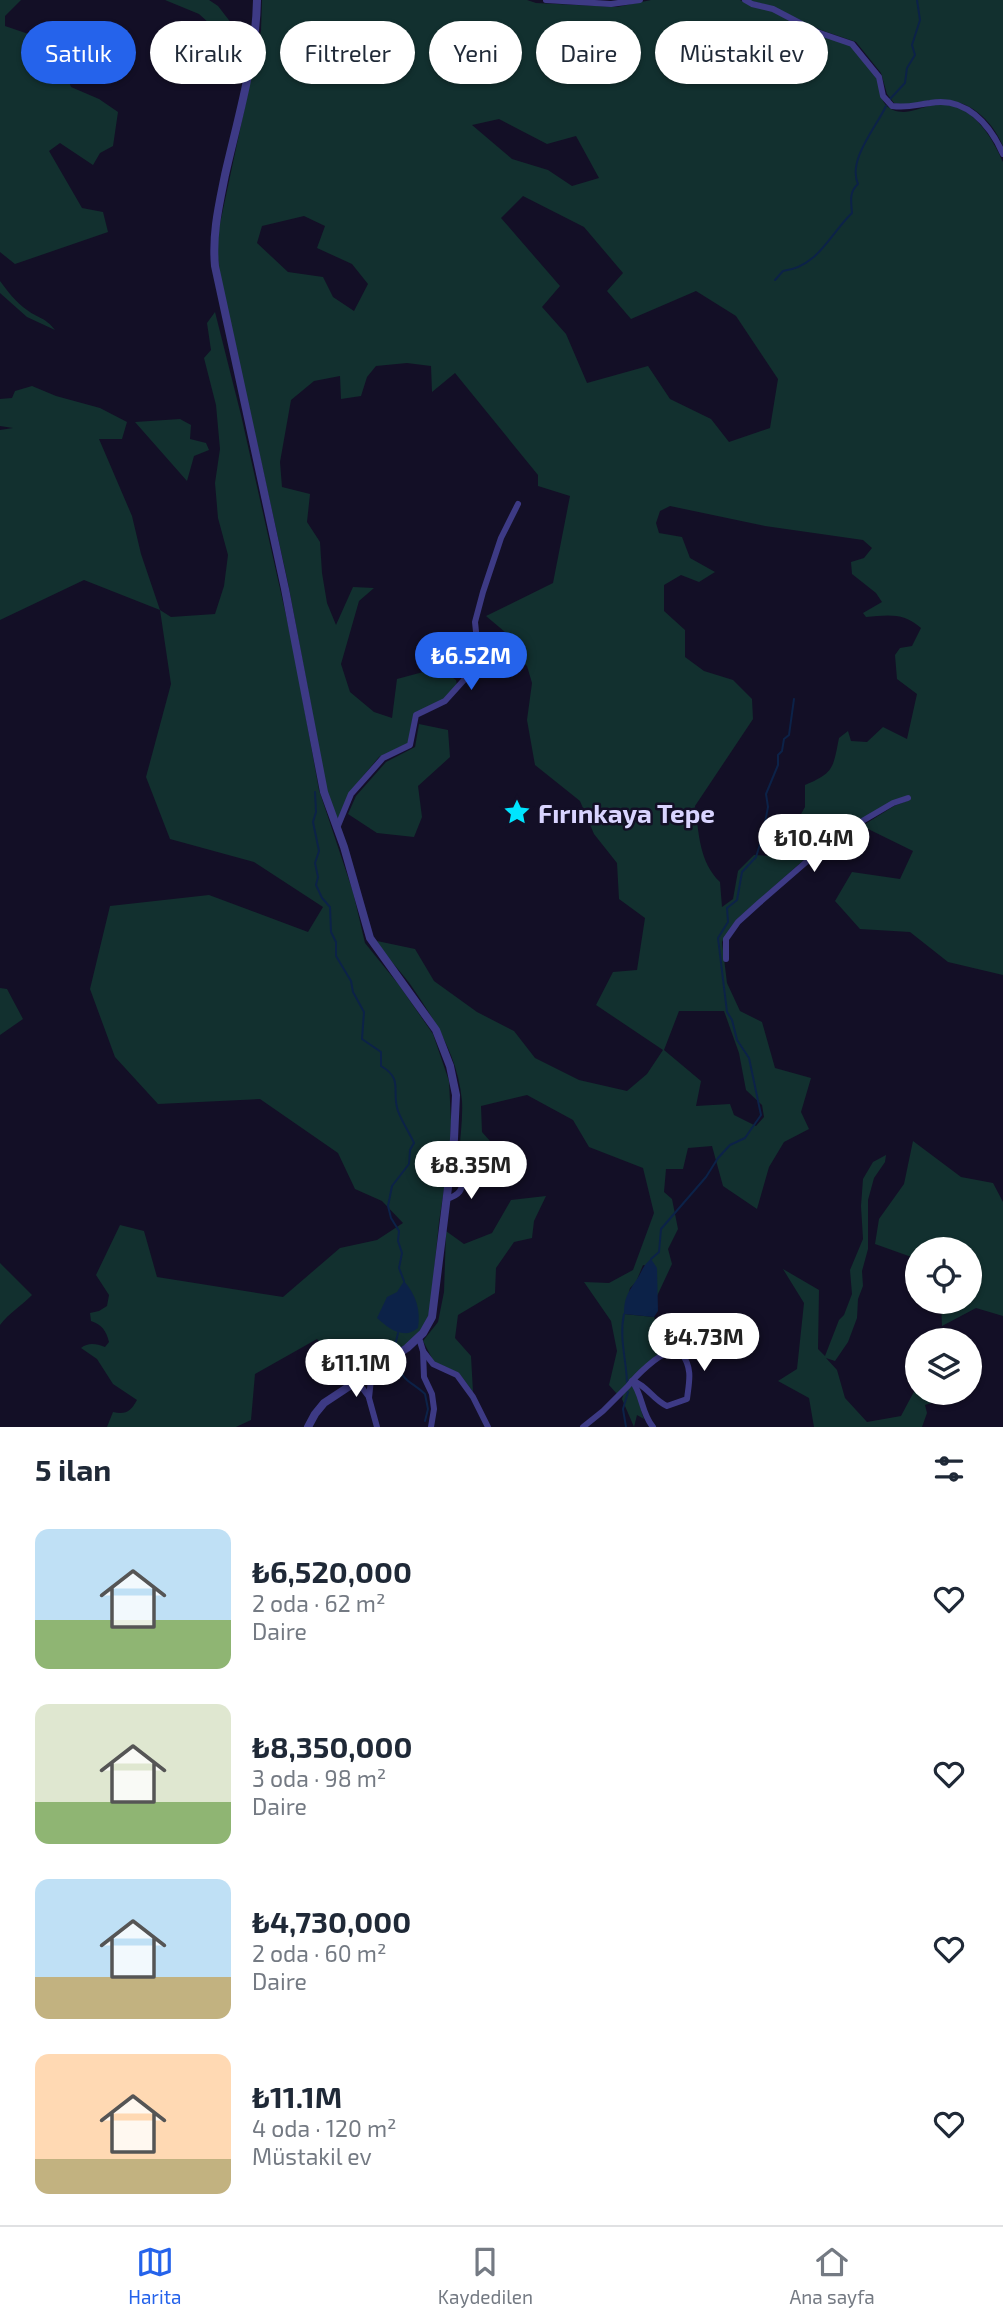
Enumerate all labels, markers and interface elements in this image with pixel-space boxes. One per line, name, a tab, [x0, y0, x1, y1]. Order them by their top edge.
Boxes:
chip: Satılık	[21, 21, 136, 84]
chip: Kiralık	[150, 21, 266, 84]
chip: Filtreler	[280, 21, 415, 84]
chip: Yeni	[429, 21, 522, 84]
chip: Daire	[536, 21, 641, 84]
chip: Müstakil ev	[655, 21, 828, 84]
pin: ₺6.52M	[414, 632, 528, 692]
text: ₺6.52M	[431, 641, 511, 669]
place icon: Fırınkaya Tepe	[502, 797, 532, 827]
place label: Fırınkaya Tepe	[538, 797, 715, 829]
pin: ₺10.4M	[757, 814, 871, 874]
text: ₺10.4M	[774, 823, 854, 851]
pin: ₺8.35M	[414, 1142, 528, 1201]
text: ₺8.35M	[431, 1150, 511, 1178]
map controls	[905, 1237, 982, 1405]
button: locate	[905, 1237, 982, 1314]
pin: ₺4.73M	[647, 1314, 761, 1373]
text: ₺4.73M	[664, 1322, 744, 1350]
button: layers	[905, 1328, 982, 1405]
pin: ₺11.1M	[299, 1340, 413, 1399]
text: ₺11.1M	[321, 1348, 391, 1376]
icon: filters	[930, 1450, 968, 1488]
text: 5 ilan	[35, 1451, 111, 1487]
text: ₺6,520,000	[252, 1553, 412, 1589]
icon: home	[91, 1557, 175, 1641]
icon: heart	[930, 1580, 968, 1618]
text: 2 oda · 62 m²	[252, 1589, 386, 1617]
text: Daire	[252, 1617, 307, 1645]
text: ₺8,350,000	[252, 1728, 412, 1764]
icon: home	[91, 1732, 175, 1816]
icon: heart	[930, 1755, 968, 1793]
text: 3 oda · 98 m²	[252, 1764, 386, 1792]
text: Daire	[252, 1792, 307, 1820]
text: ₺4,730,000	[252, 1903, 411, 1939]
icon: home	[91, 1907, 175, 1991]
icon: heart	[930, 1930, 968, 1968]
text: 2 oda · 60 m²	[252, 1939, 386, 1967]
text: Daire	[252, 1967, 307, 1995]
text: ₺11.1M	[252, 2078, 342, 2114]
icon: home	[91, 2082, 175, 2166]
icon: heart	[930, 2105, 968, 2143]
text: 4 oda · 120 m²	[252, 2114, 397, 2142]
text: Müstakil ev	[252, 2142, 372, 2170]
tab: Harita	[128, 2243, 181, 2308]
tab: Kaydedilen	[438, 2243, 533, 2308]
tab: Ana sayfa	[789, 2243, 875, 2308]

